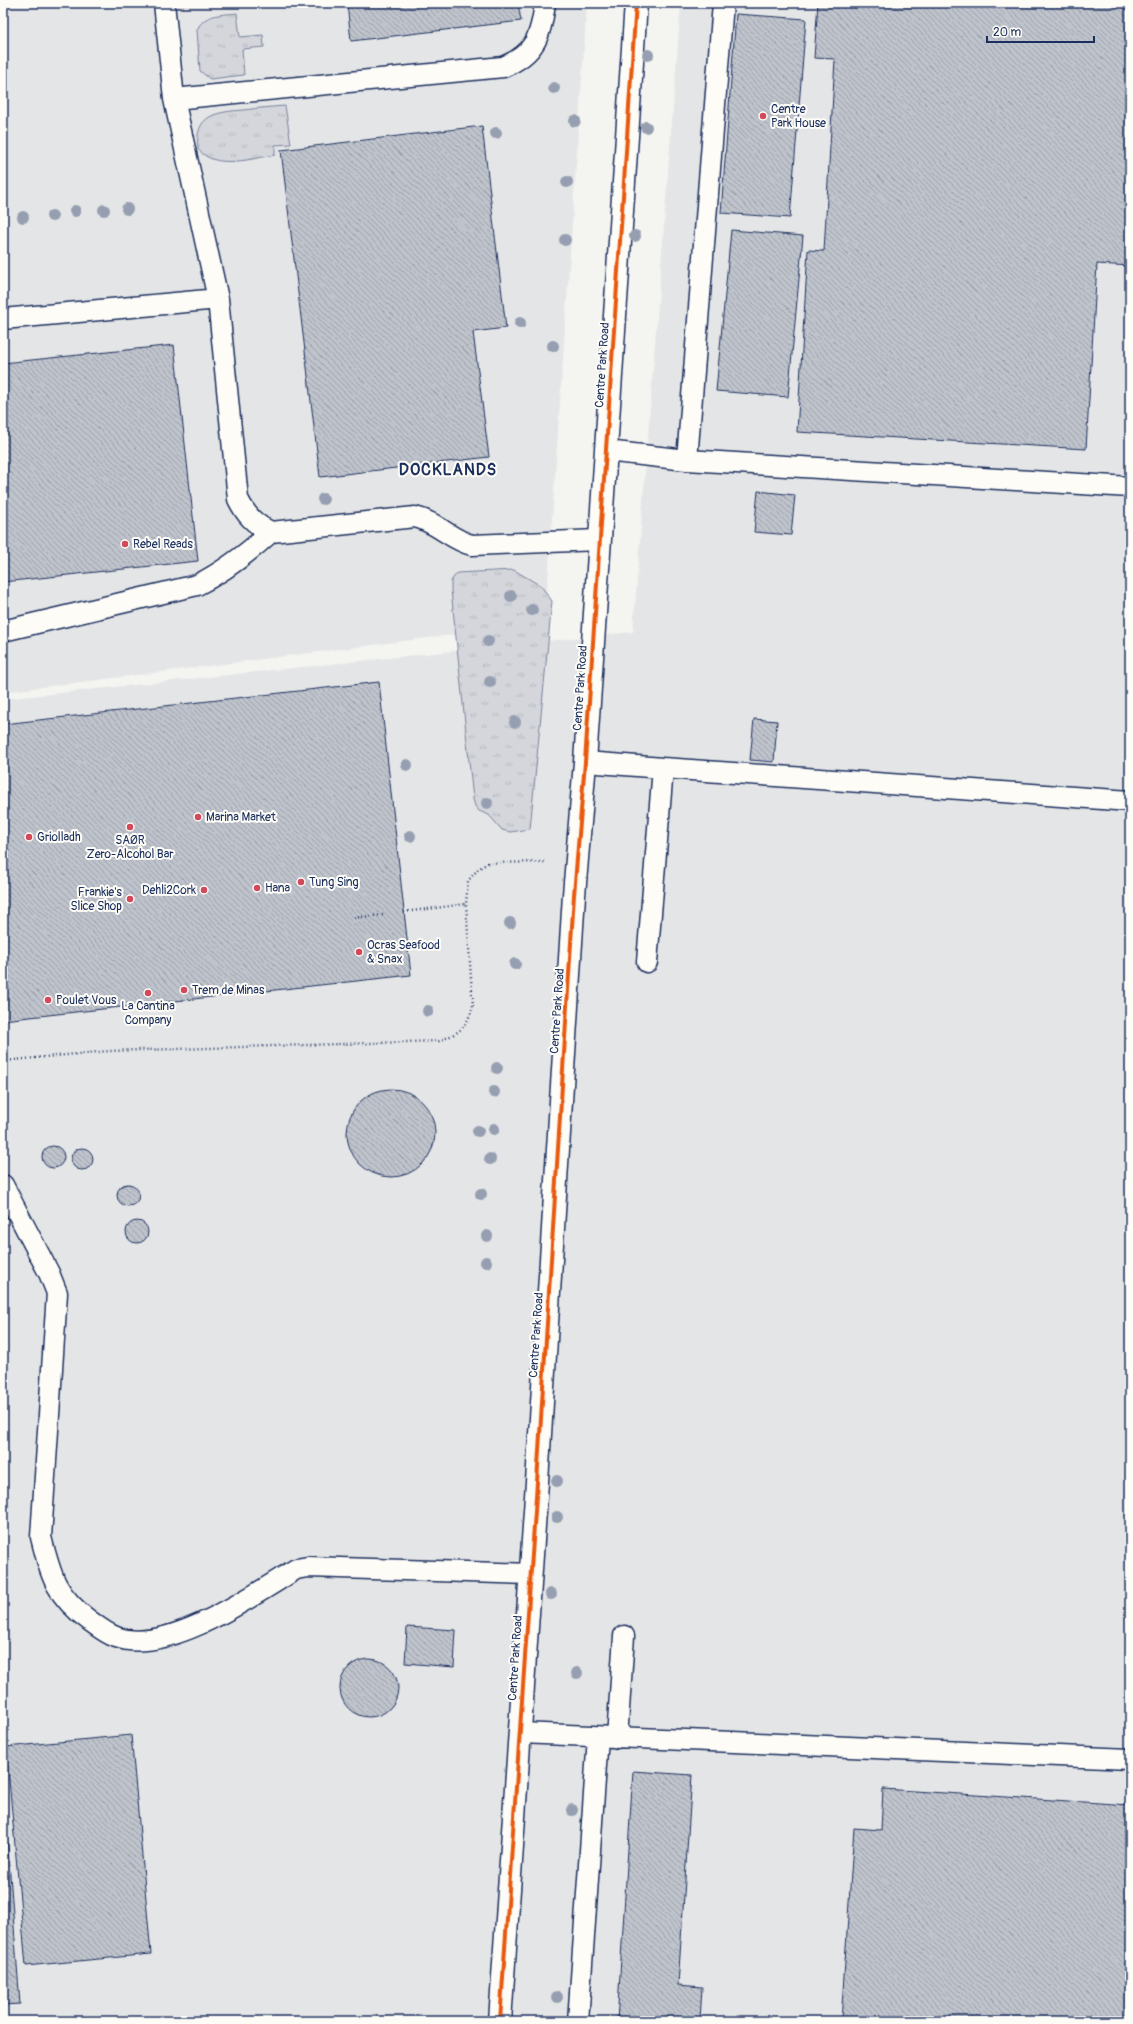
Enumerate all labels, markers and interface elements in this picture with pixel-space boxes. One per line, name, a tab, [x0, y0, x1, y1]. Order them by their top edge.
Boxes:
scale bar	[987, 18, 1094, 44]
text: 20 m	[993, 25, 1022, 40]
place label: Centre Park House	[771, 102, 826, 131]
marker: Centre Park House	[758, 111, 768, 121]
street label: Centre Park Road	[592, 322, 613, 408]
district label: DOCKLANDS	[399, 460, 497, 480]
place label: Rebel Reads	[133, 537, 193, 552]
marker: Rebel Reads	[120, 539, 130, 549]
street label: Centre Park Road	[570, 645, 591, 731]
place label: Marina Market	[206, 810, 276, 825]
marker: Marina Market	[193, 812, 203, 822]
marker: SAØR Zero-Alcohol Bar	[125, 822, 135, 832]
place label: Griolladh	[37, 830, 81, 845]
marker: Griolladh	[24, 832, 34, 842]
place label: SAØR Zero-Alcohol Bar	[86, 833, 174, 862]
place label: Tung Sing	[309, 875, 359, 890]
marker: Tung Sing	[296, 877, 306, 887]
place label: Hana	[265, 881, 291, 896]
place label: Dehli2Cork	[142, 883, 196, 898]
marker: Hana	[252, 883, 262, 893]
place label: Frankie's Slice Shop	[71, 885, 123, 914]
marker: Dehli2Cork	[199, 885, 209, 895]
marker: Frankie's Slice Shop	[125, 894, 135, 904]
place label: Ocras Seafood & Snax	[367, 938, 440, 967]
marker: Ocras Seafood & Snax	[354, 947, 364, 957]
street label: Centre Park Road	[547, 968, 568, 1054]
place label: Trem de Minas	[192, 983, 265, 998]
marker: Trem de Minas	[179, 985, 189, 995]
marker: La Cantina Company	[143, 988, 153, 998]
place label: Poulet Vous	[56, 993, 117, 1008]
marker: Poulet Vous	[43, 995, 53, 1005]
place label: La Cantina Company	[121, 999, 175, 1028]
street label: Centre Park Road	[526, 1292, 547, 1378]
street label: Centre Park Road	[505, 1615, 526, 1701]

